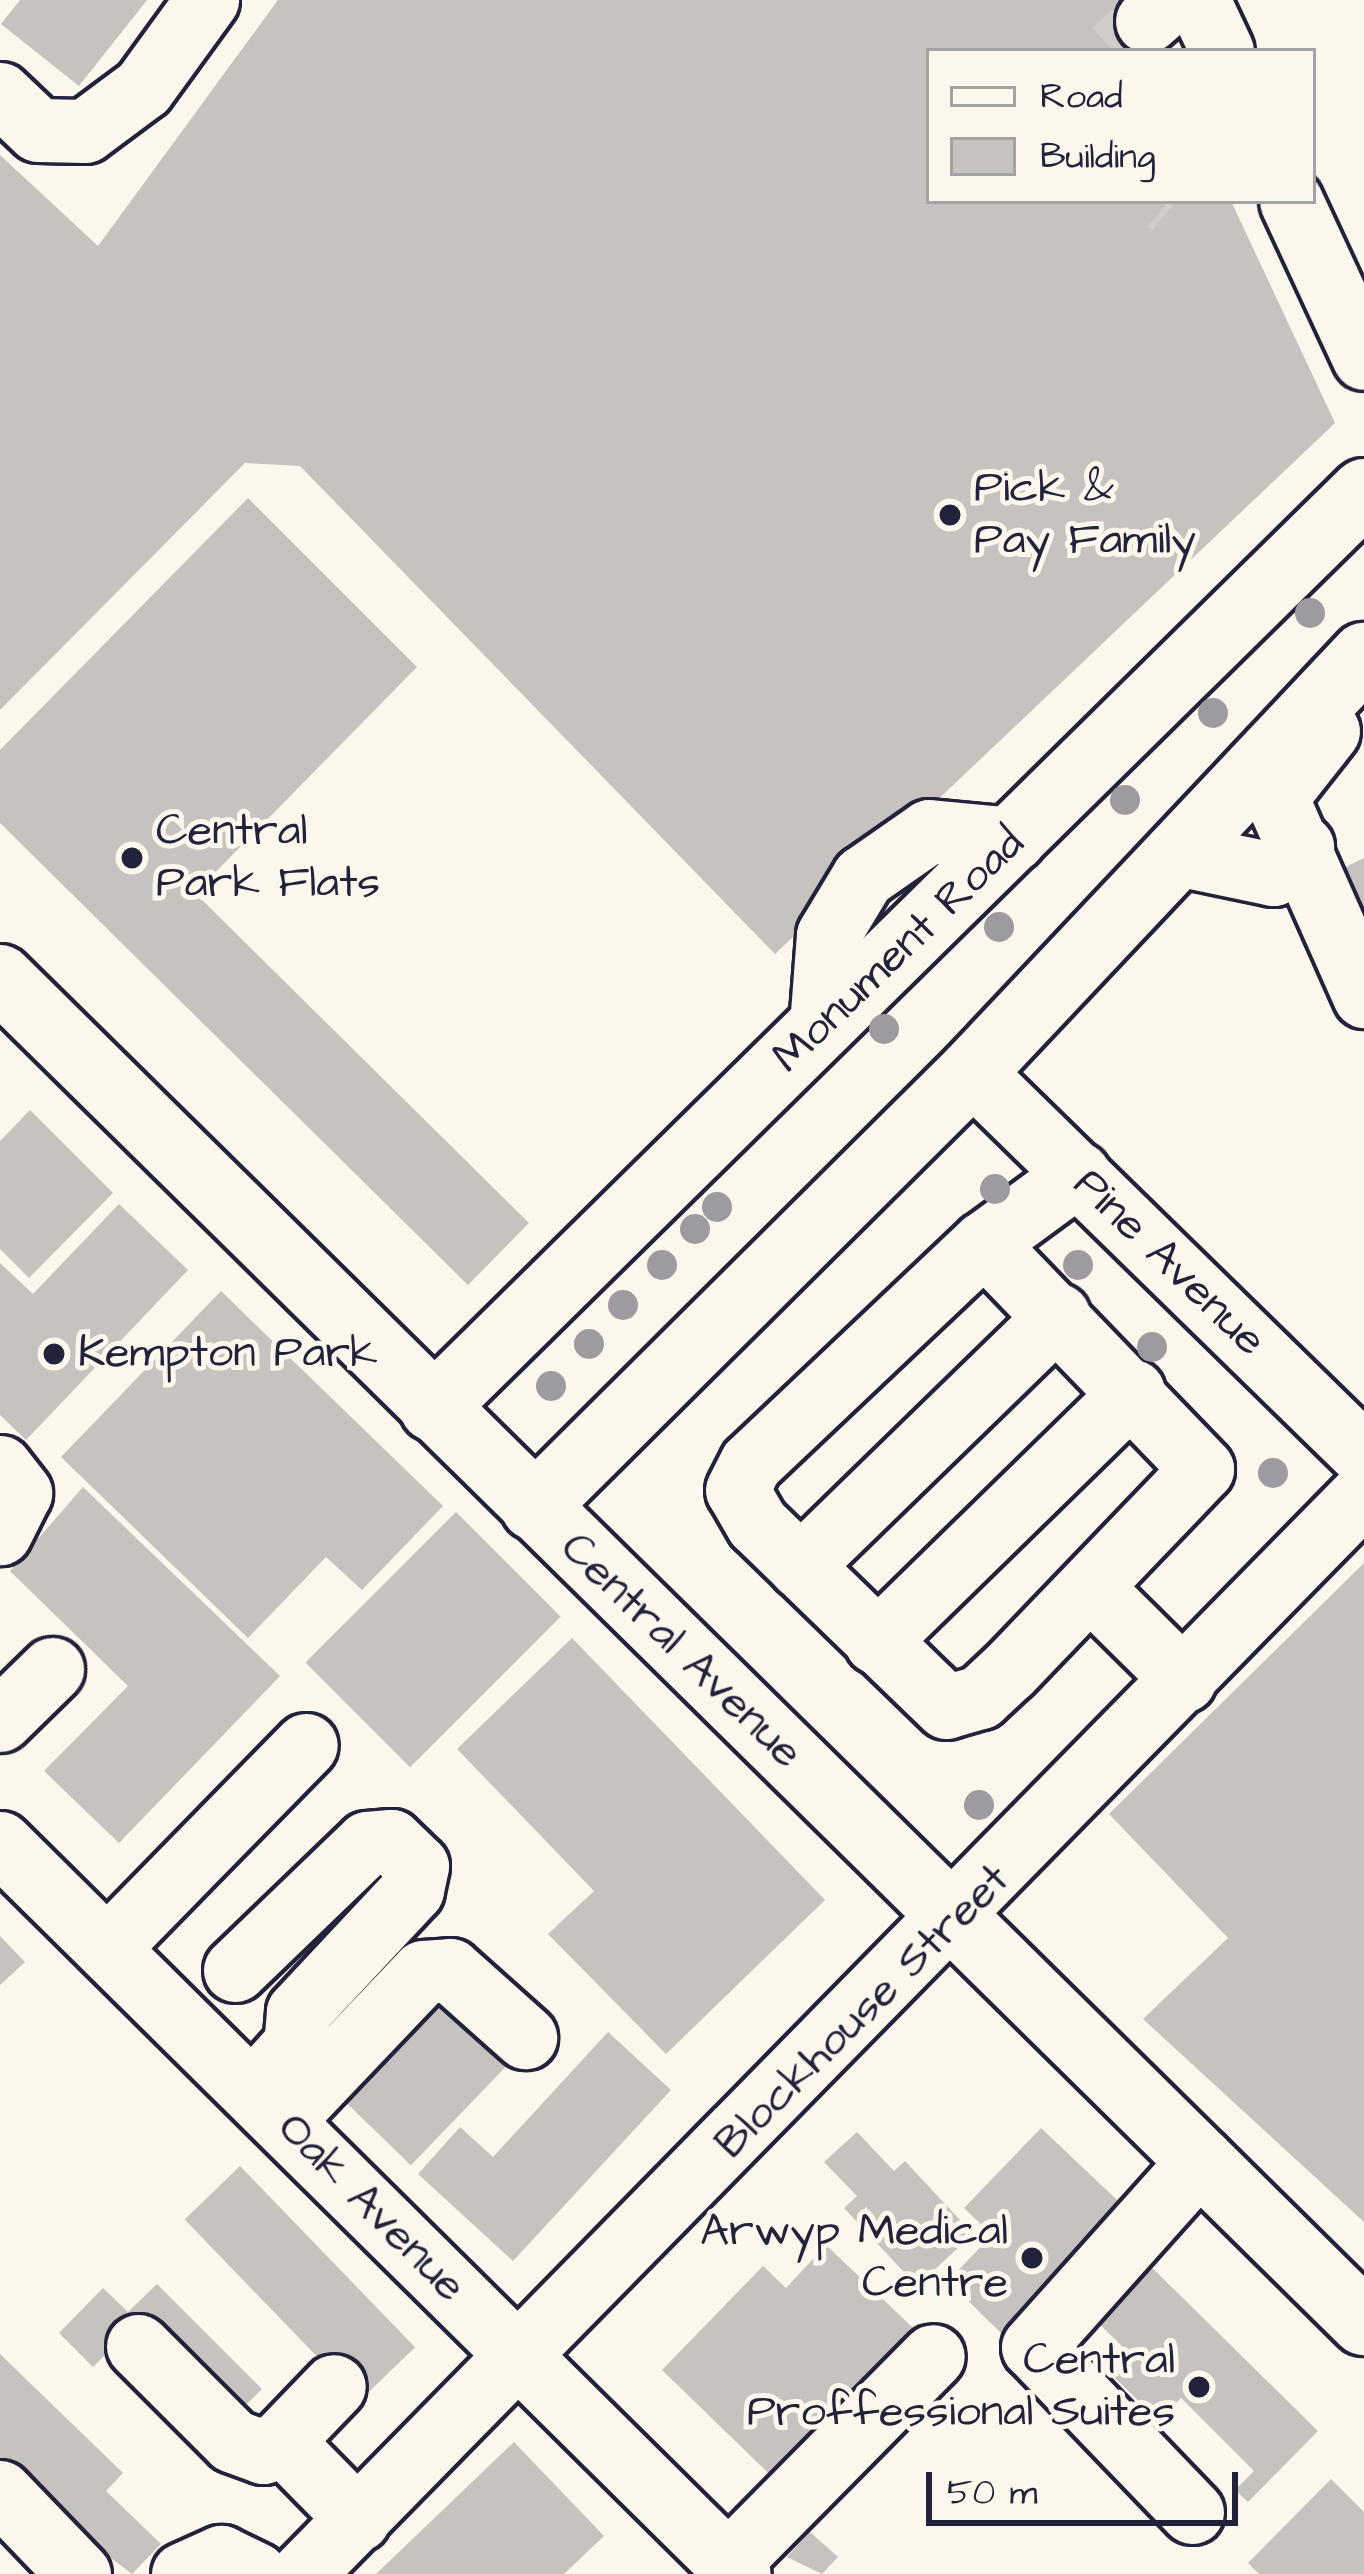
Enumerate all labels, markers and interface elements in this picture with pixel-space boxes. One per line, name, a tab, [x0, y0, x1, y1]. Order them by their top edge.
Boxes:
legend	[926, 48, 1316, 204]
text: Road	[1040, 71, 1123, 122]
text: Building	[1040, 131, 1155, 182]
place label: Pick & Pay Family	[974, 462, 1196, 568]
marker: Pick & Pay Family	[937, 502, 963, 528]
place label: Central Park Flats	[156, 805, 380, 911]
street label: Monument Road	[762, 817, 1036, 1085]
marker: Central Park Flats	[119, 845, 145, 871]
street label: Pine Avenue	[1062, 1158, 1276, 1368]
place label: Kempton Park	[78, 1327, 378, 1381]
marker: Kempton Park	[41, 1341, 67, 1367]
street label: Central Avenue	[549, 1522, 813, 1780]
street label: Blockhouse Street	[704, 1853, 1022, 2171]
street label: Oak Avenue	[265, 2102, 477, 2314]
place label: Arwyp Medical Centre	[700, 2205, 1008, 2311]
marker: Arwyp Medical Centre	[1019, 2245, 1045, 2271]
place label: Central Proffessional Suites	[747, 2334, 1175, 2440]
marker: Central Proffessional Suites	[1186, 2374, 1212, 2400]
scale bar	[932, 2448, 1244, 2522]
text: 50 m	[947, 2467, 1038, 2518]

